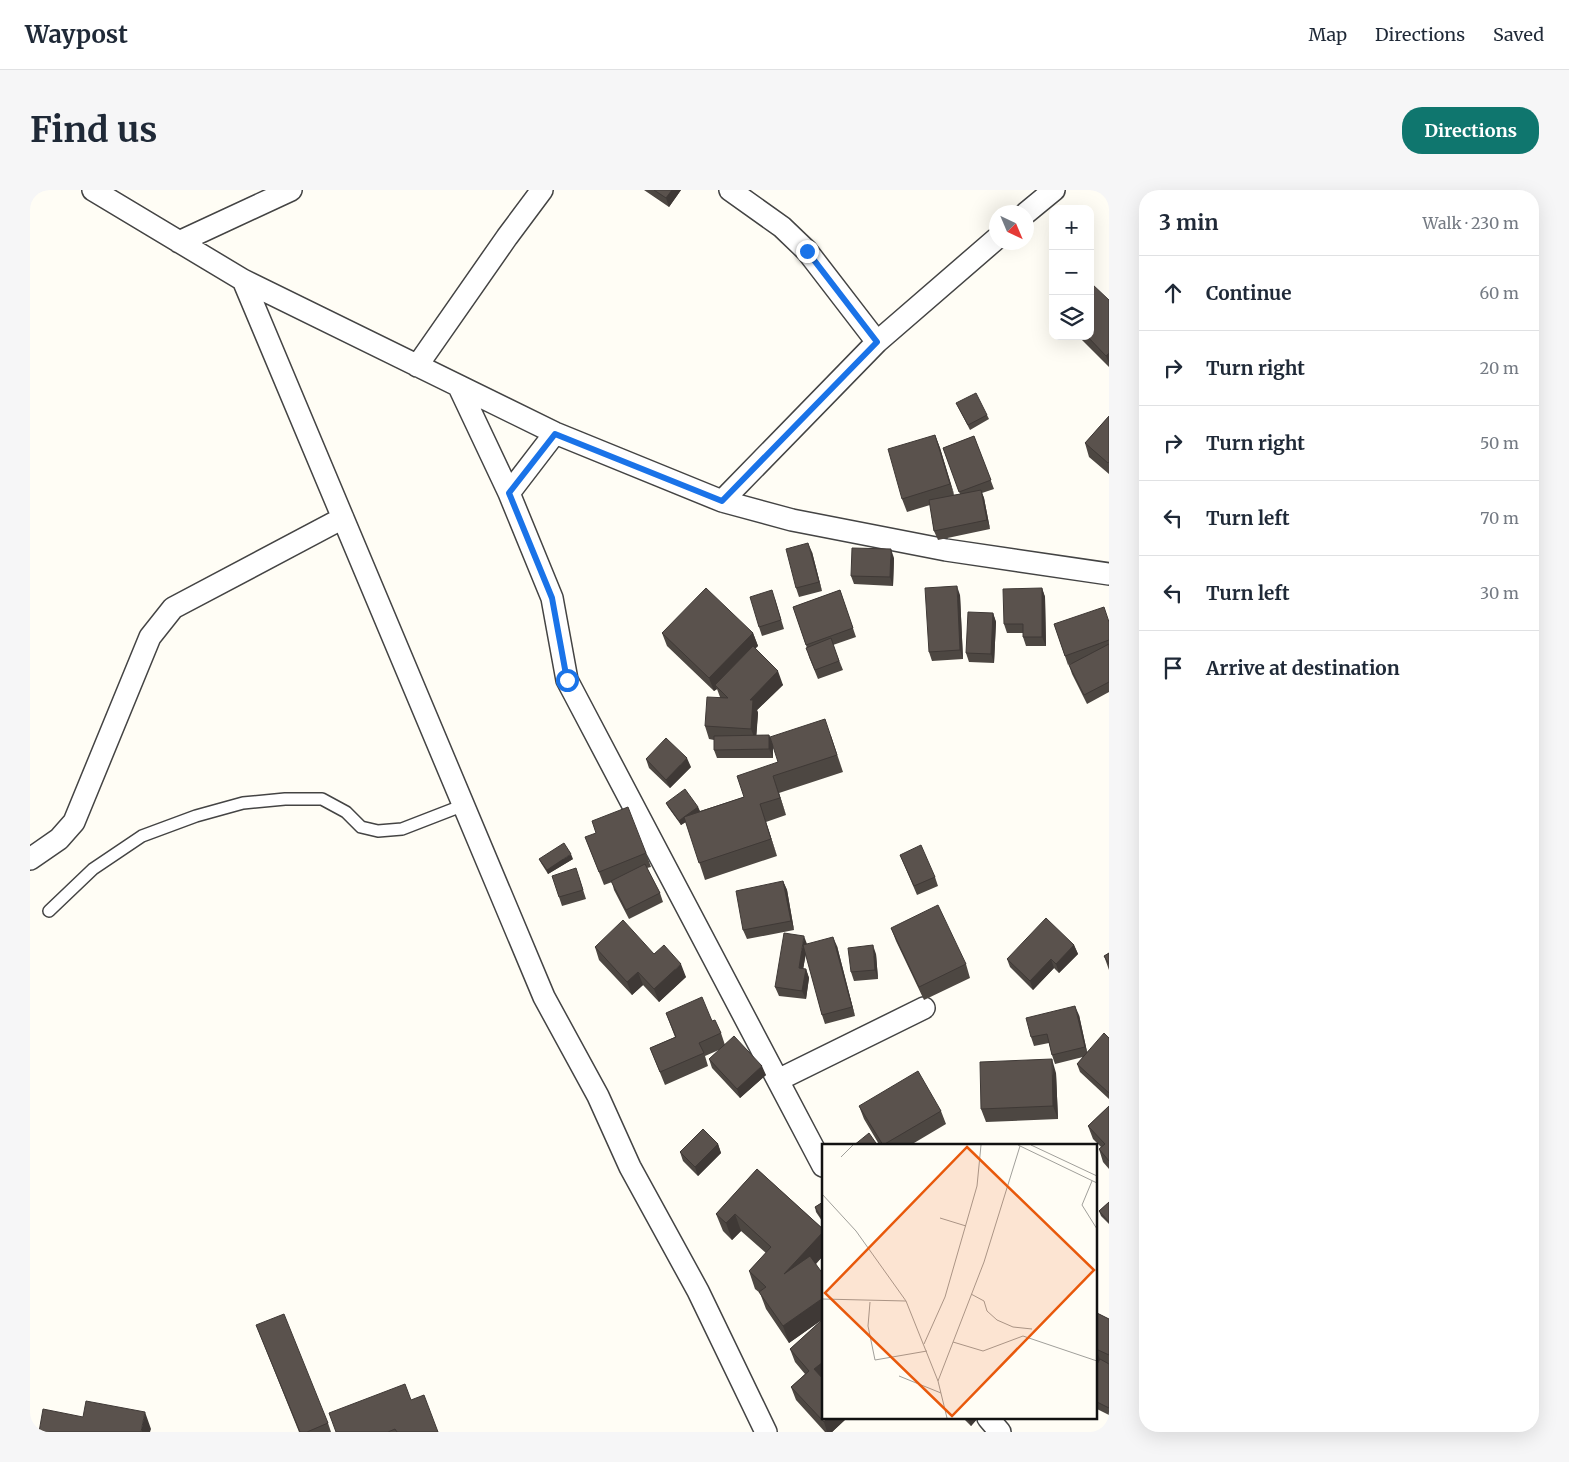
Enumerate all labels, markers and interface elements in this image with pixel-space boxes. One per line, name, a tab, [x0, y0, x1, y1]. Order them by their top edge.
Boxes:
text: Waypost	[25, 19, 128, 50]
text: Map	[1309, 23, 1347, 46]
text: Directions	[1375, 23, 1465, 46]
text: Saved	[1493, 23, 1544, 46]
button: Directions	[1402, 107, 1539, 154]
text: Find us	[30, 108, 157, 152]
north arrow	[989, 205, 1034, 250]
map controls	[1049, 205, 1094, 340]
button: +	[1049, 205, 1094, 250]
text: 3 min	[1159, 209, 1218, 236]
text: Walk · 230 m	[1423, 213, 1519, 233]
route end	[796, 240, 819, 263]
button: −	[1049, 250, 1094, 295]
icon: ahead	[1159, 279, 1187, 307]
text: Continue	[1206, 281, 1292, 305]
text: 60 m	[1479, 283, 1519, 303]
button: layers	[1049, 295, 1094, 340]
icon: right	[1159, 354, 1187, 382]
text: Turn right	[1206, 356, 1305, 380]
text: 20 m	[1480, 358, 1519, 378]
icon: right	[1159, 429, 1187, 457]
text: Turn right	[1206, 431, 1305, 455]
text: 50 m	[1480, 433, 1519, 453]
icon: left	[1159, 504, 1187, 532]
text: Turn left	[1206, 506, 1290, 530]
text: 70 m	[1480, 508, 1519, 528]
icon: left	[1159, 579, 1187, 607]
text: Turn left	[1206, 581, 1290, 605]
text: 30 m	[1480, 583, 1519, 603]
icon: arrive	[1159, 654, 1187, 682]
text: Arrive at destination	[1206, 656, 1400, 680]
route start	[556, 669, 579, 692]
inset map	[822, 1144, 1096, 1420]

